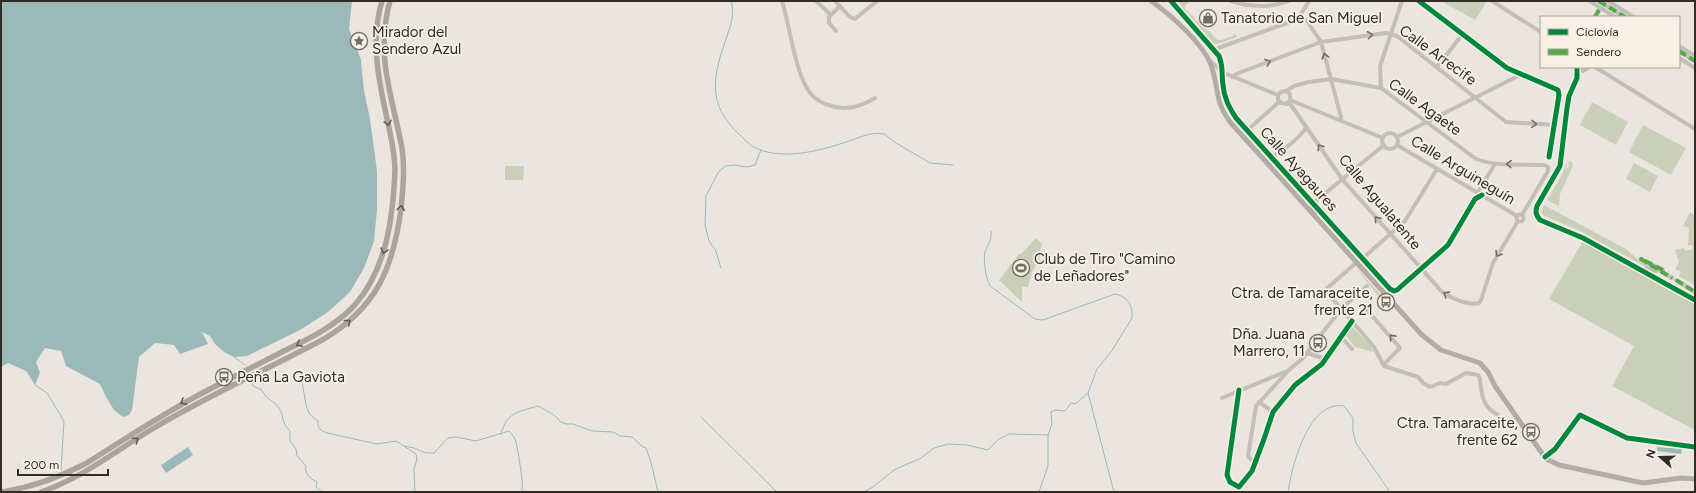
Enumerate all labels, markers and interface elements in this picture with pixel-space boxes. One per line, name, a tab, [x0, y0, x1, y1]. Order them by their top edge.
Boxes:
shop icon: Tanatorio de San Miguel	[1198, 8, 1218, 28]
place label: Tanatorio de San Miguel	[1221, 9, 1382, 27]
legend	[1540, 16, 1680, 68]
street label: Calle Arrecife	[1396, 21, 1480, 89]
place label: Mirador del Sendero Azul	[372, 23, 461, 58]
text: Ciclovía	[1576, 25, 1619, 39]
place icon: Mirador del Sendero Azul	[349, 31, 369, 51]
one-way arrow	[1367, 31, 1373, 40]
text: Sendero	[1576, 45, 1621, 59]
one-way arrow	[1321, 52, 1329, 59]
one-way arrow	[1265, 58, 1272, 66]
street label: Calle Agaete	[1385, 75, 1465, 139]
one-way arrow	[383, 119, 391, 126]
one-way arrow	[1531, 120, 1537, 128]
street label: Calle Ayagaures	[1256, 123, 1342, 215]
street label: Calle Arguineguín	[1408, 132, 1518, 208]
one-way arrow	[1317, 144, 1325, 151]
street label: Calle Agualatente	[1335, 151, 1425, 253]
one-way arrow	[1506, 160, 1512, 168]
one-way arrow	[396, 205, 405, 211]
one-way arrow	[1375, 216, 1382, 223]
one-way arrow	[380, 247, 389, 254]
place label: Club de Tiro "Camino de Leñadores"	[1034, 250, 1176, 285]
one-way arrow	[1496, 250, 1503, 257]
sports icon: Club de Tiro "Camino de Leñadores"	[1011, 258, 1031, 278]
place label: Ctra. de Tamaraceite, frente 21	[1231, 284, 1373, 319]
one-way arrow	[1443, 291, 1450, 298]
bus stop icon: Ctra. de Tamaraceite, frente 21	[1376, 292, 1396, 312]
one-way arrow	[343, 320, 350, 327]
place label: Dña. Juana Marrero, 11	[1232, 325, 1305, 360]
bus stop icon: Dña. Juana Marrero, 11	[1308, 333, 1328, 353]
one-way arrow	[1389, 334, 1396, 342]
one-way arrow	[296, 339, 303, 346]
bus stop icon: Peña La Gaviota	[214, 367, 234, 387]
place label: Peña La Gaviota	[237, 368, 345, 386]
one-way arrow	[180, 398, 187, 405]
place label: Ctra. Tamaraceite, frente 62	[1397, 414, 1518, 449]
bus stop icon: Ctra. Tamaraceite, frente 62	[1521, 422, 1541, 442]
one-way arrow	[132, 437, 139, 444]
north arrow	[1640, 437, 1680, 477]
text: N	[1644, 448, 1659, 460]
scale bar	[18, 451, 108, 477]
text: 200 m	[24, 458, 59, 472]

